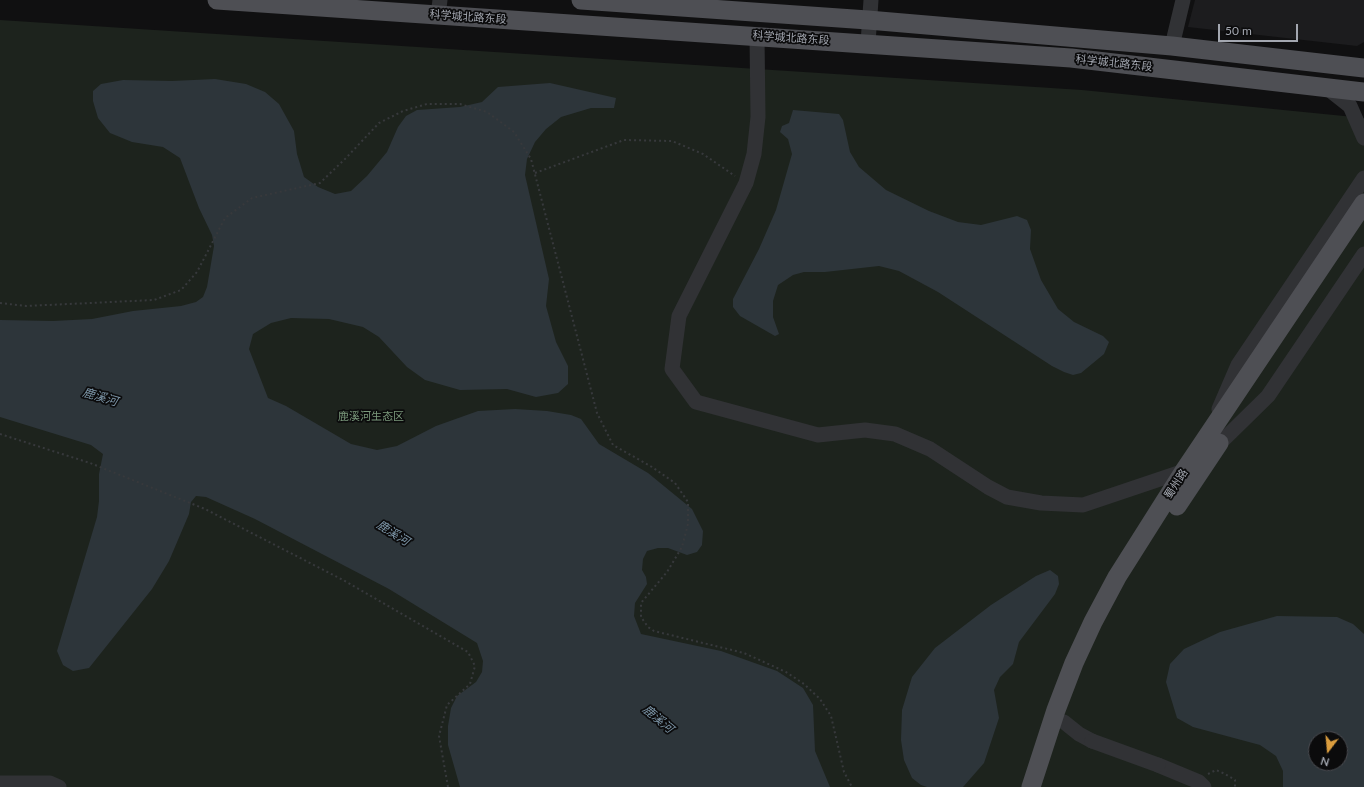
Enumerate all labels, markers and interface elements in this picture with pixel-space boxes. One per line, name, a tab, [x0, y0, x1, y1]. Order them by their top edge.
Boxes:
street label: 科学城北路东段	[429, 8, 507, 26]
scale bar	[1220, 16, 1300, 42]
text: 50 m	[1225, 23, 1252, 38]
street label: 科学城北路东段	[752, 29, 830, 47]
street label: 科学城北路东段	[1075, 52, 1153, 74]
water label: 鹿溪河	[81, 385, 119, 409]
park label: 鹿溪河生态区	[338, 409, 404, 423]
street label: 蜀州路	[1161, 467, 1191, 501]
water label: 鹿溪河	[374, 517, 412, 549]
water label: 鹿溪河	[640, 702, 676, 736]
north arrow	[1308, 731, 1348, 771]
text: N	[1319, 755, 1331, 769]

